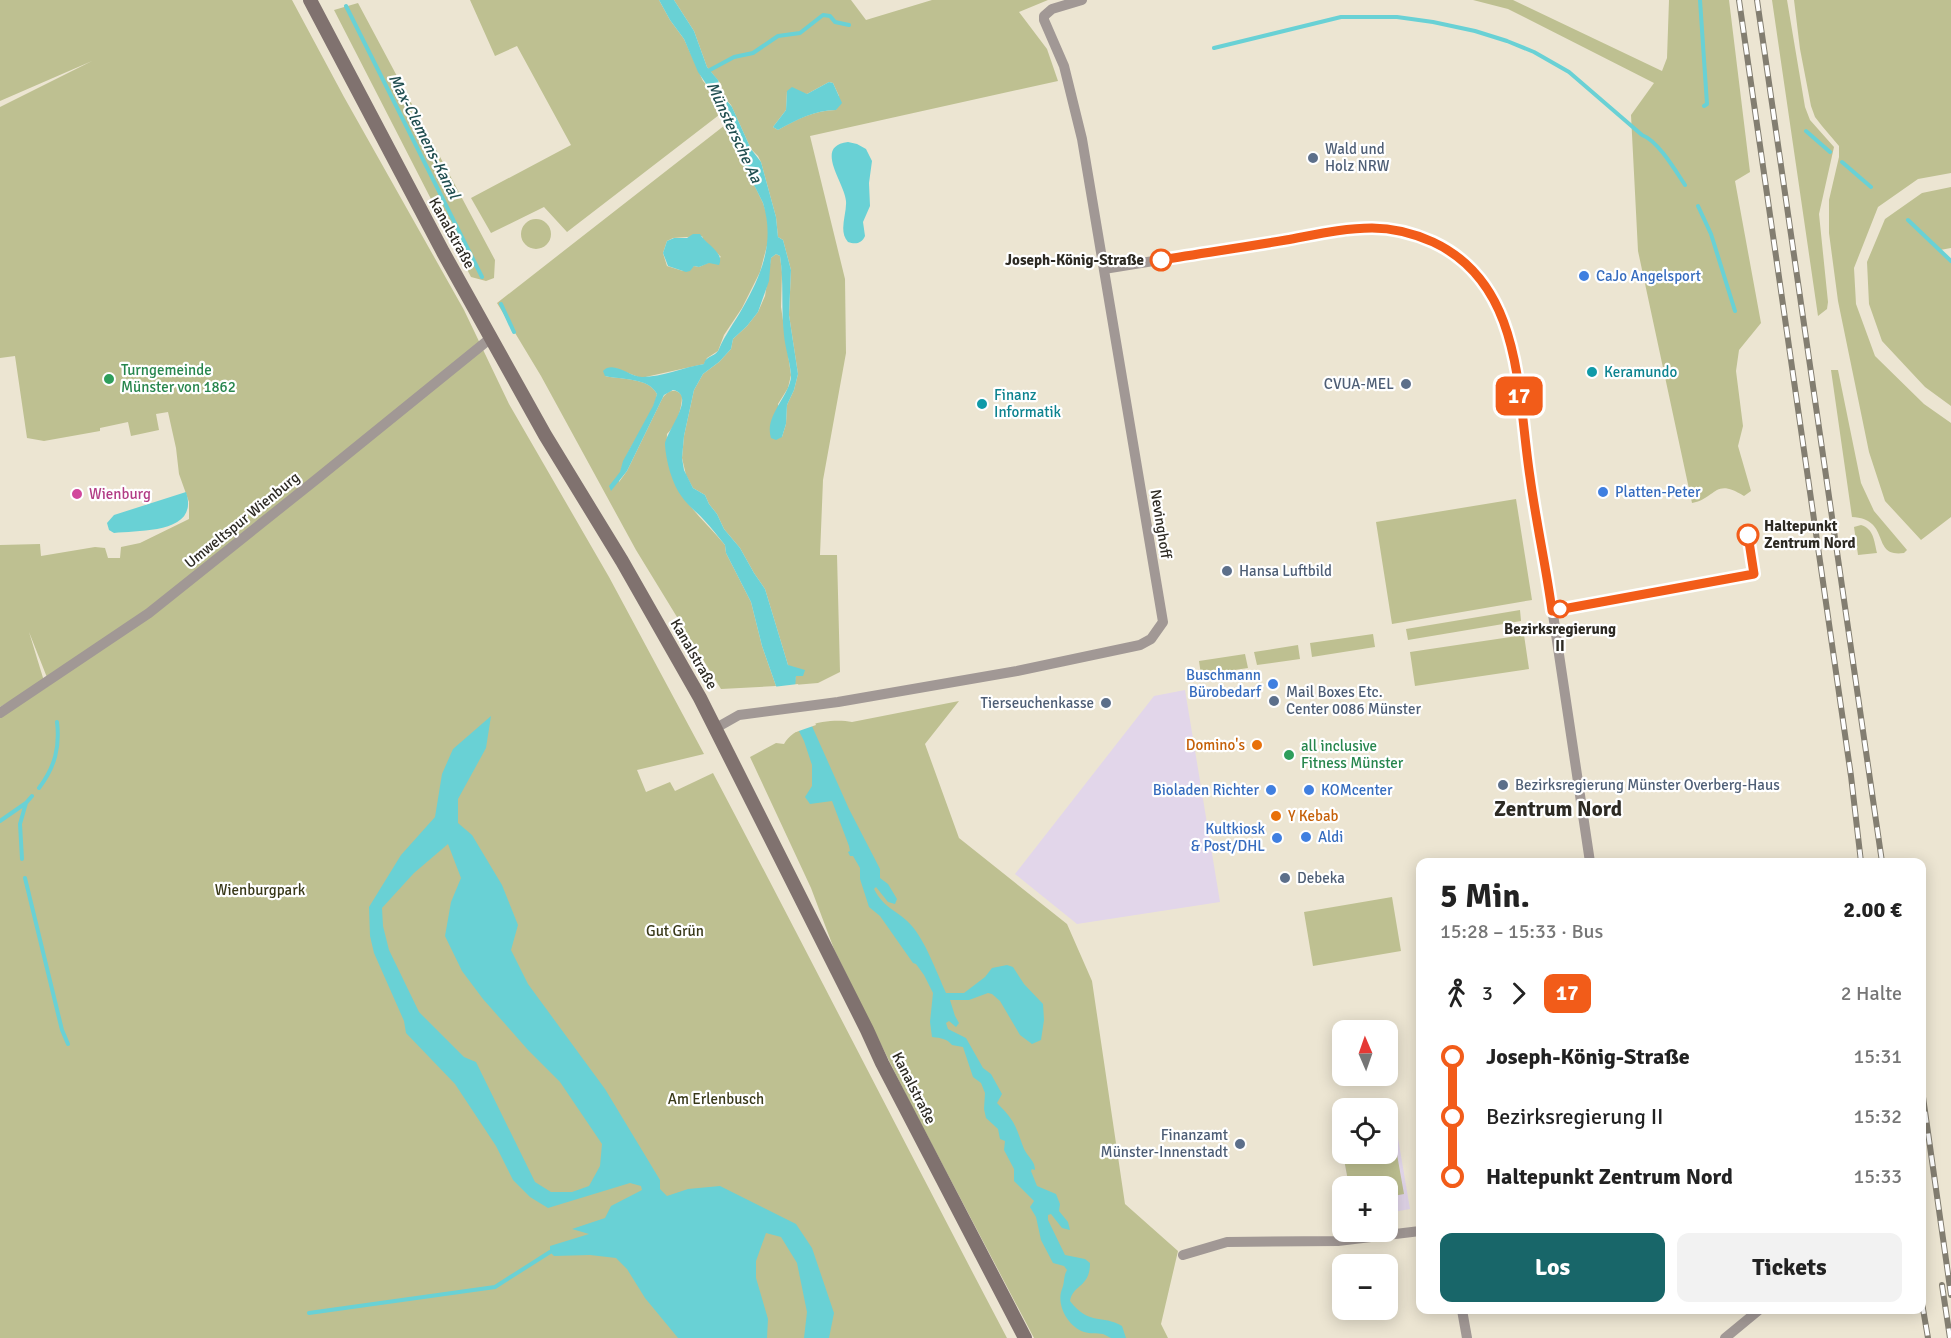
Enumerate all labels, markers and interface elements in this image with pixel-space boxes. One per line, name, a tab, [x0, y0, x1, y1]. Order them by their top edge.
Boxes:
water label: Max-Clemens-Kanal	[384, 71, 465, 203]
water label: Münstersche Aa	[702, 79, 767, 187]
place label: Wald und Holz NRW	[1325, 140, 1390, 175]
marker: Wald und Holz NRW	[1306, 151, 1320, 165]
street label: Kanalstraße	[425, 194, 479, 272]
marker: Joseph-König-Straße	[1150, 249, 1172, 271]
place label: Joseph-König-Straße	[1005, 251, 1144, 269]
place label: CaJo Angelsport	[1596, 267, 1701, 285]
marker: CaJo Angelsport	[1577, 269, 1591, 283]
place label: Turngemeinde Münster von 1862	[121, 361, 236, 396]
place label: Keramundo	[1604, 363, 1678, 381]
marker: Keramundo	[1585, 365, 1599, 379]
marker: Turngemeinde Münster von 1862	[102, 372, 116, 386]
place label: CVUA-MEL	[1324, 375, 1394, 393]
line badge: 17	[1492, 376, 1546, 416]
marker: CVUA-MEL	[1399, 377, 1413, 391]
text: 17	[1508, 383, 1530, 409]
place label: Finanz Informatik	[994, 386, 1062, 421]
marker: Finanz Informatik	[975, 397, 989, 411]
street label: Umweltspur Wienburg	[181, 468, 303, 572]
place label: Platten-Peter	[1615, 483, 1701, 501]
place label: Wienburg	[89, 485, 151, 503]
marker: Platten-Peter	[1596, 485, 1610, 499]
marker: Wienburg	[70, 487, 84, 501]
street label: Nevinghoff	[1147, 488, 1176, 561]
place label: Haltepunkt Zentrum Nord	[1764, 517, 1856, 552]
marker: Haltepunkt Zentrum Nord	[1737, 524, 1759, 546]
place label: Hansa Luftbild	[1239, 562, 1332, 580]
marker: Hansa Luftbild	[1220, 564, 1234, 578]
marker: Bezirksregierung II	[1551, 600, 1569, 618]
street label: Kanalstraße	[667, 616, 721, 692]
place label: Bezirksregierung II	[1504, 620, 1616, 655]
place label: Buschmann Bürobedarf	[1186, 666, 1262, 701]
marker: Buschmann Bürobedarf	[1266, 677, 1280, 691]
place label: Mail Boxes Etc. Center 0086 Münster	[1286, 683, 1421, 718]
place label: Tierseuchenkasse	[981, 694, 1094, 712]
marker: Mail Boxes Etc. Center 0086 Münster	[1267, 694, 1281, 708]
marker: Tierseuchenkasse	[1099, 696, 1113, 710]
place label: Domino's	[1186, 736, 1245, 754]
place label: all inclusive Fitness Münster	[1301, 737, 1404, 772]
marker: Domino's	[1250, 738, 1264, 752]
marker: all inclusive Fitness Münster	[1282, 748, 1296, 762]
place label: Bezirksregierung Münster Overberg-Haus	[1515, 776, 1780, 794]
marker: Bezirksregierung Münster Overberg-Haus	[1496, 778, 1510, 792]
place label: Bioladen Richter	[1153, 781, 1259, 799]
place label: KOMcenter	[1321, 781, 1393, 799]
marker: Bioladen Richter	[1264, 783, 1278, 797]
marker: KOMcenter	[1302, 783, 1316, 797]
district label: Zentrum Nord	[1494, 796, 1622, 822]
place label: Y Kebab	[1288, 807, 1339, 825]
marker: Y Kebab	[1269, 809, 1283, 823]
place label: Kultkiosk & Post/DHL	[1191, 820, 1265, 855]
place label: Aldi	[1318, 828, 1343, 846]
marker: Aldi	[1299, 830, 1313, 844]
marker: Kultkiosk & Post/DHL	[1270, 831, 1284, 845]
place label: Debeka	[1297, 869, 1345, 887]
marker: Debeka	[1278, 871, 1292, 885]
text: 5 Min.	[1440, 876, 1530, 917]
park label: Wienburgpark	[215, 881, 306, 899]
text: 2.00 €	[1843, 896, 1902, 923]
text: 15:28 – 15:33 · Bus	[1440, 919, 1603, 944]
park label: Gut Grün	[646, 922, 704, 940]
icon: walk	[1440, 977, 1473, 1010]
icon: forward	[1502, 977, 1535, 1010]
text: 17	[1556, 980, 1579, 1006]
text: 3	[1482, 981, 1493, 1006]
text: 2 Halte	[1841, 981, 1902, 1006]
north arrow	[1332, 1020, 1398, 1086]
map controls	[1332, 1020, 1398, 1320]
text: Joseph-König-Straße	[1486, 1043, 1690, 1070]
text: 15:31	[1853, 1044, 1902, 1069]
street label: Kanalstraße	[888, 1049, 940, 1127]
park label: Am Erlenbusch	[668, 1090, 764, 1108]
button: locate	[1332, 1098, 1398, 1164]
text: Bezirksregierung II	[1486, 1103, 1664, 1130]
text: 15:32	[1853, 1104, 1902, 1129]
place label: Finanzamt Münster-Innenstadt	[1101, 1126, 1228, 1161]
marker: Finanzamt Münster-Innenstadt	[1233, 1137, 1247, 1151]
text: Haltepunkt Zentrum Nord	[1486, 1163, 1733, 1190]
text: 15:33	[1853, 1164, 1902, 1189]
button: +	[1332, 1176, 1398, 1242]
button: Los	[1440, 1233, 1665, 1302]
button: Tickets	[1677, 1233, 1902, 1302]
button: −	[1332, 1254, 1398, 1320]

